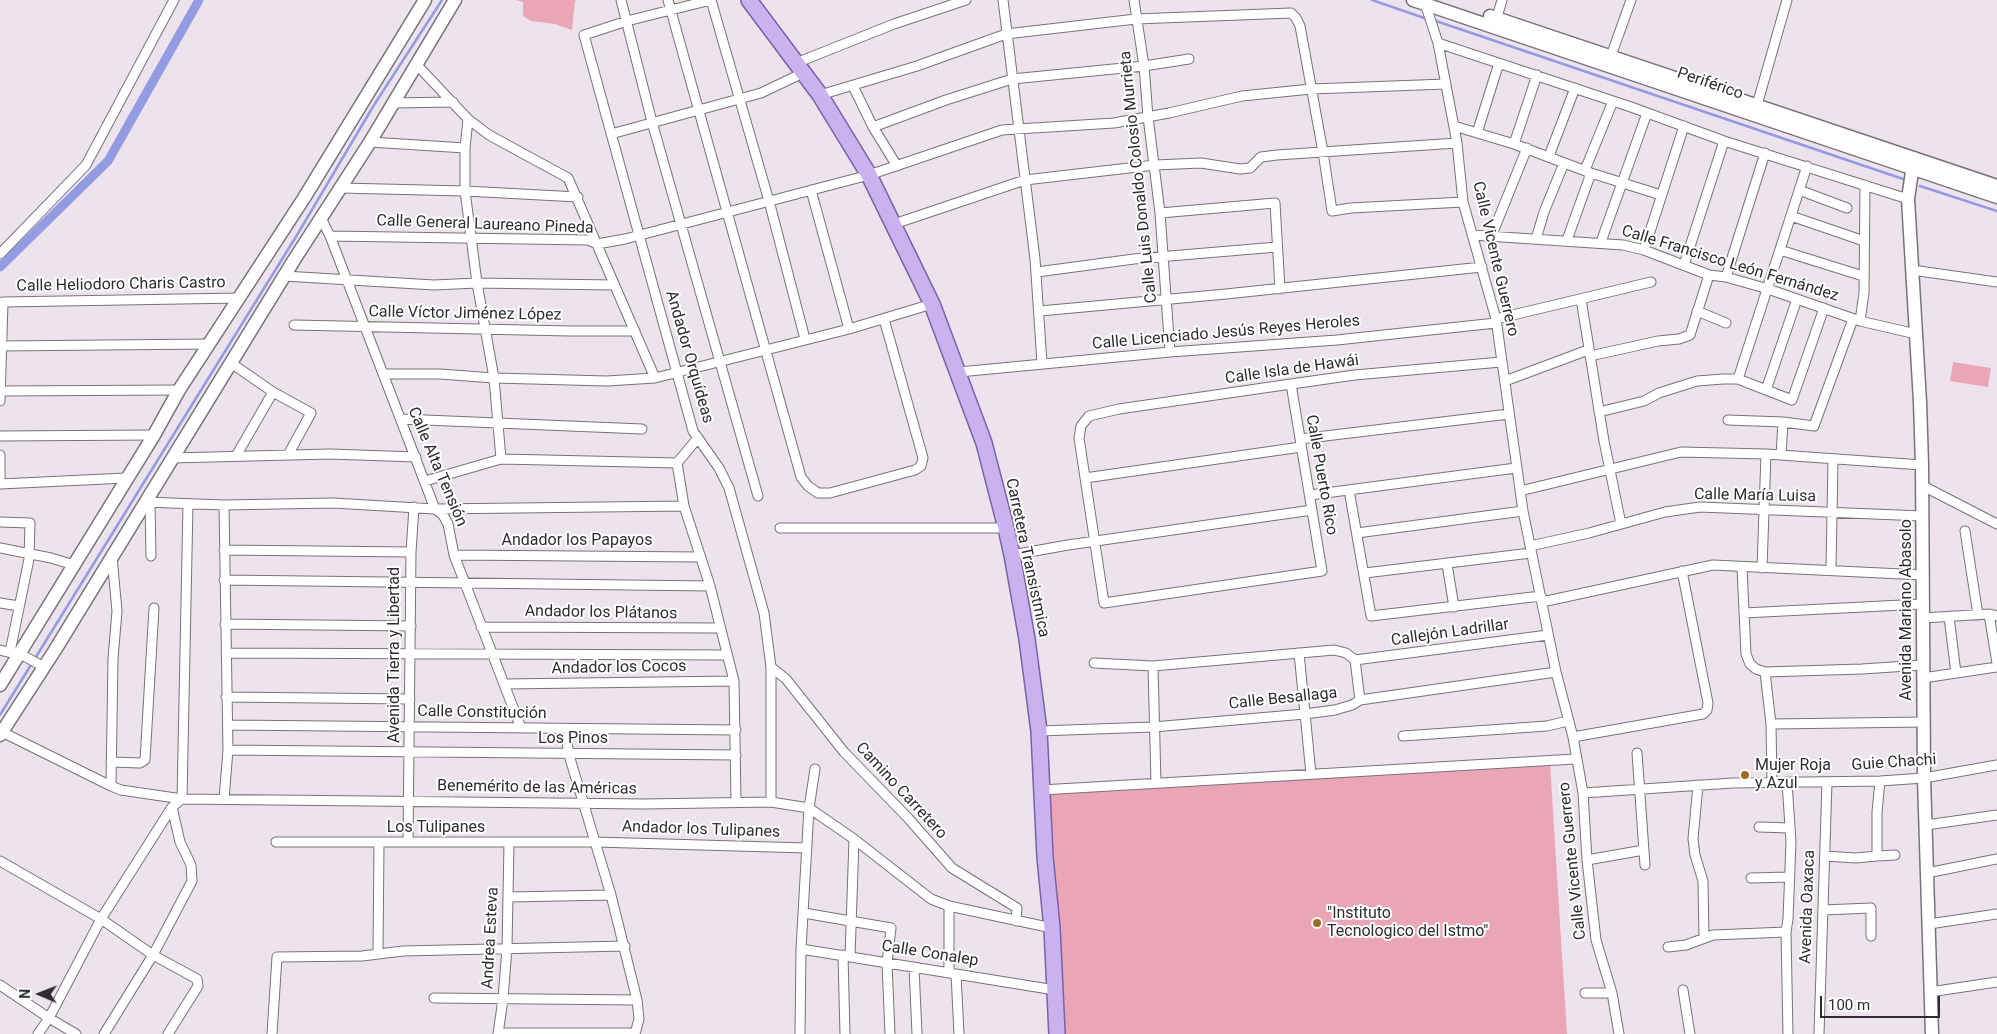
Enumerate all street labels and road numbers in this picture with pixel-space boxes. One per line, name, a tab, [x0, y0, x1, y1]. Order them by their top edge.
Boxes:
street label: Calle Luis Donaldo Colosio Murrieta	[1116, 50, 1162, 304]
street label: Periférico	[1675, 64, 1745, 104]
street label: Calle Vicente Guerrero	[1468, 180, 1522, 338]
street label: Calle General Laureano Pineda	[376, 212, 594, 238]
street label: Calle Francisco León Fernández	[1619, 222, 1841, 306]
street label: Calle Heliodoro Charis Castro	[16, 274, 226, 296]
street label: Andador Orquídeas	[661, 288, 717, 426]
street label: Calle Víctor Jiménez López	[368, 303, 562, 325]
street label: Calle Licenciado Jesús Reyes Heroles	[1091, 312, 1361, 354]
street label: Calle Isla de Hawái	[1224, 351, 1360, 389]
street label: Calle Alta Tensión	[403, 404, 471, 530]
street label: Calle Puerto Rico	[1301, 413, 1341, 537]
street label: Carretera Transistmica	[1001, 477, 1053, 639]
street label: Calle María Luisa	[1694, 485, 1816, 507]
street label: Avenida Mariano Abasolo	[1897, 519, 1917, 701]
street label: Andador los Papayos	[502, 531, 652, 551]
street label: Avenida Tierra y Libertad	[385, 567, 405, 743]
street label: Andador los Plátanos	[525, 602, 677, 624]
street label: Callejón Ladrillar	[1390, 615, 1510, 651]
street label: Andador los Cocos	[551, 657, 687, 679]
street label: Calle Besallaga	[1228, 684, 1338, 714]
street label: Calle Constitución	[417, 702, 547, 724]
street label: Los Pinos	[538, 729, 608, 749]
street label: Camino Carretero	[851, 739, 951, 843]
street label: Guie Chachi	[1851, 750, 1937, 776]
street label: Benemérito de las Américas	[437, 777, 637, 799]
street label: Calle Vicente Guerrero	[1555, 781, 1591, 941]
street label: Los Tulipanes	[387, 818, 485, 838]
street label: Andador los Tulipanes	[621, 818, 781, 842]
street label: Avenida Oaxaca	[1796, 850, 1820, 964]
street label: Andrea Esteva	[479, 887, 503, 989]
street label: Calle Conalep	[880, 937, 980, 971]

